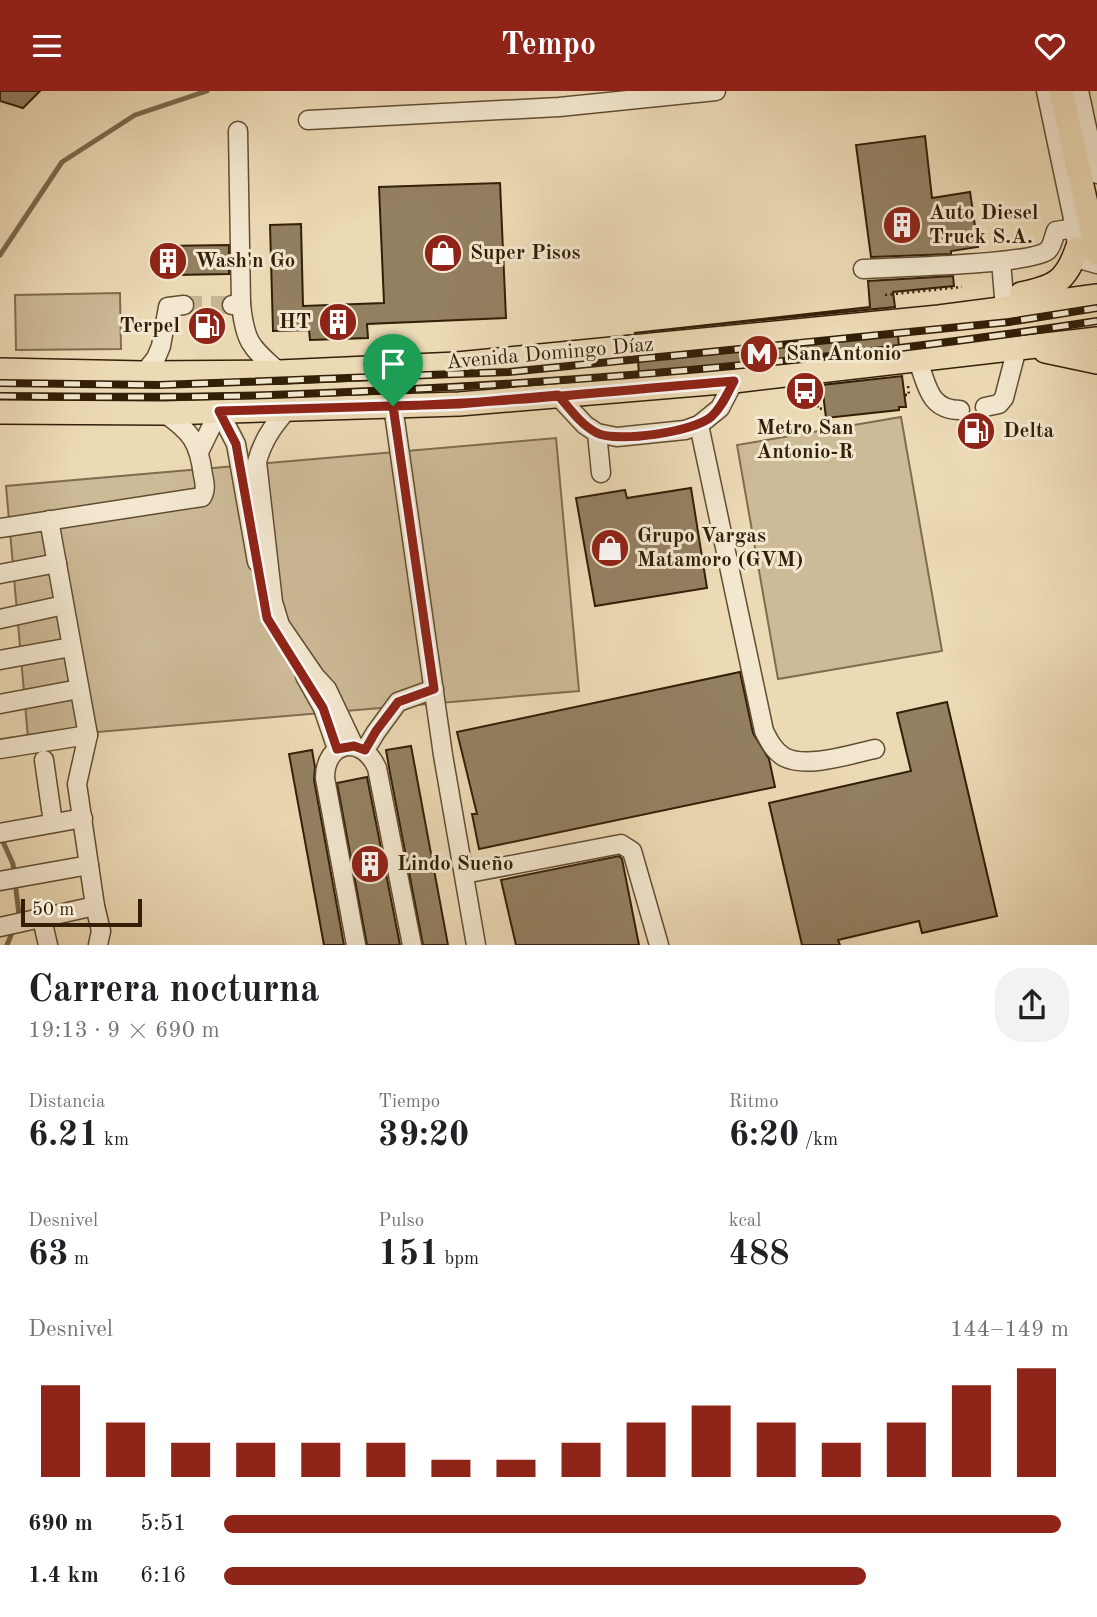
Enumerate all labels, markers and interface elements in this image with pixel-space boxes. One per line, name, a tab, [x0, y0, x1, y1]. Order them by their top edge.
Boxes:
icon: menu	[28, 27, 66, 65]
icon: heart	[1031, 27, 1069, 65]
text: Tempo	[501, 30, 596, 62]
place label: Auto Diesel Truck S.A.	[929, 203, 1039, 248]
building icon: Auto Diesel Truck S.A.	[881, 204, 923, 246]
shop icon: Super Pisos	[422, 232, 464, 274]
building icon: Wash'n Go	[147, 240, 189, 282]
place label: Super Pisos	[470, 243, 581, 264]
place label: Wash'n Go	[195, 251, 295, 272]
building icon: HT	[317, 301, 359, 343]
fuel station icon: Terpel	[186, 305, 228, 347]
place label: HT	[279, 312, 311, 333]
place label: Terpel	[119, 316, 180, 337]
metro station icon: San Antonio	[738, 333, 780, 375]
pin	[363, 334, 423, 406]
street label: Avenida Domingo Díaz	[445, 334, 655, 374]
place label: San Antonio	[786, 344, 901, 365]
icon: arrive	[374, 345, 412, 383]
bus stop icon: Metro San Antonio-R	[784, 370, 826, 412]
fuel station icon: Delta	[955, 410, 997, 452]
place label: Metro San Antonio-R	[756, 418, 854, 463]
place label: Delta	[1003, 421, 1055, 442]
place label: Grupo Vargas Matamoro (GVM)	[637, 526, 803, 571]
shop icon: Grupo Vargas Matamoro (GVM)	[589, 527, 631, 569]
building icon: Lindo Sueño	[349, 843, 391, 885]
place label: Lindo Sueño	[397, 854, 513, 875]
scale bar	[21, 896, 142, 928]
text: 50 m	[32, 901, 74, 920]
button: share	[995, 968, 1069, 1042]
text: Carrera nocturna	[28, 972, 319, 1010]
text: 19:13 · 9 × 690 m	[28, 1019, 220, 1042]
text: Distancia	[28, 1093, 105, 1112]
text: Tiempo	[378, 1093, 440, 1112]
text: Ritmo	[729, 1093, 779, 1112]
text: 6.21	[28, 1118, 99, 1153]
text: 39:20	[378, 1118, 469, 1153]
text: 6:20	[729, 1118, 799, 1153]
text: km	[99, 1131, 129, 1150]
text: /km	[799, 1131, 838, 1150]
text: Desnivel	[28, 1212, 98, 1231]
text: Pulso	[378, 1212, 424, 1231]
text: kcal	[729, 1212, 761, 1231]
text: 63	[28, 1237, 69, 1272]
text: 151	[378, 1237, 439, 1272]
text: 488	[729, 1237, 790, 1272]
text: m	[69, 1250, 89, 1269]
text: bpm	[439, 1250, 479, 1269]
text: Desnivel	[28, 1318, 113, 1341]
text: 144–149 m	[950, 1318, 1069, 1341]
text: 690 m	[28, 1512, 93, 1535]
text: 5:51	[140, 1512, 186, 1535]
text: 1.4 km	[28, 1564, 99, 1587]
text: 6:16	[140, 1564, 186, 1587]

